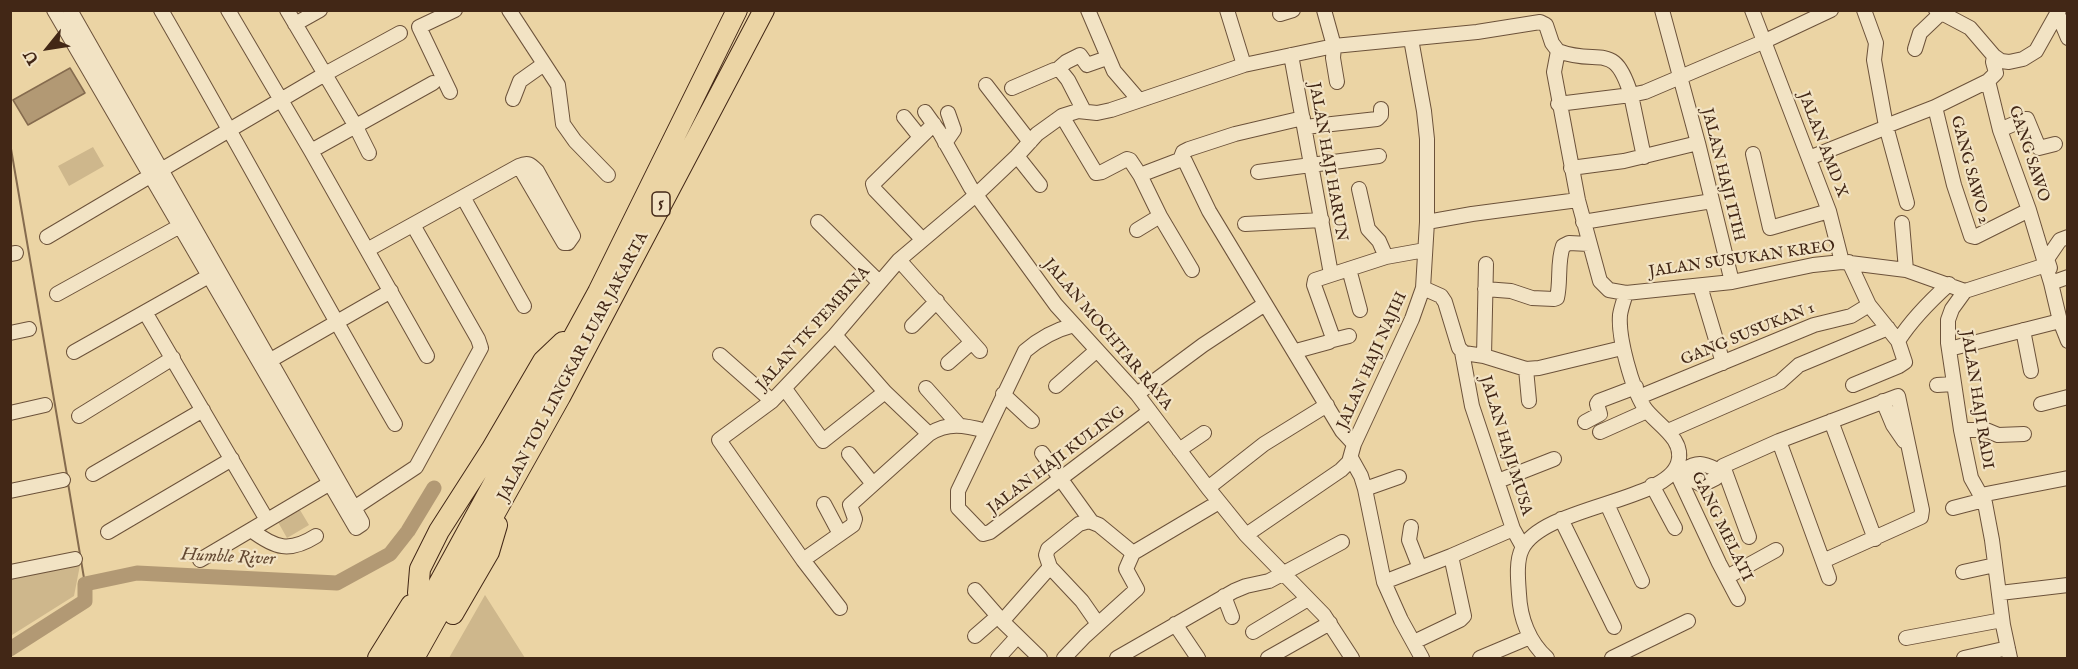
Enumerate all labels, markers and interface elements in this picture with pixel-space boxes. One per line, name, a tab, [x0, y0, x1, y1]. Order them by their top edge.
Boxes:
north arrow	[18, 18, 78, 78]
text: U	[20, 46, 44, 68]
street label: JALAN HAJI HARUN	[1304, 81, 1350, 243]
street label: JALAN AMD X	[1793, 89, 1851, 201]
street label: GANG SAWO	[2003, 103, 2053, 205]
street label: JALAN HAJI ITIH	[1696, 106, 1748, 244]
street label: GANG SAWO 2	[1945, 114, 1993, 226]
road number: 5	[652, 192, 670, 216]
street label: JALAN TOL LINGKAR LUAR JAKARTA	[495, 229, 653, 505]
street label: JALAN SUSUKAN KREO	[1648, 237, 1836, 283]
street label: JALAN MOCHTAR RAYA	[1038, 256, 1176, 414]
street label: JALAN TK PEMBINA	[753, 263, 875, 395]
street label: JALAN HAJI NAJIH	[1334, 289, 1412, 433]
street label: GANG SUSUKAN 1	[1678, 299, 1818, 371]
street label: JALAN HAJI RADI	[1956, 329, 1996, 471]
street label: JALAN HAJI MUSA	[1475, 374, 1535, 518]
street label: JALAN HAJI KULING	[984, 403, 1130, 519]
street label: GANG MELATI	[1686, 469, 1756, 585]
water label: Humble River	[180, 545, 276, 571]

